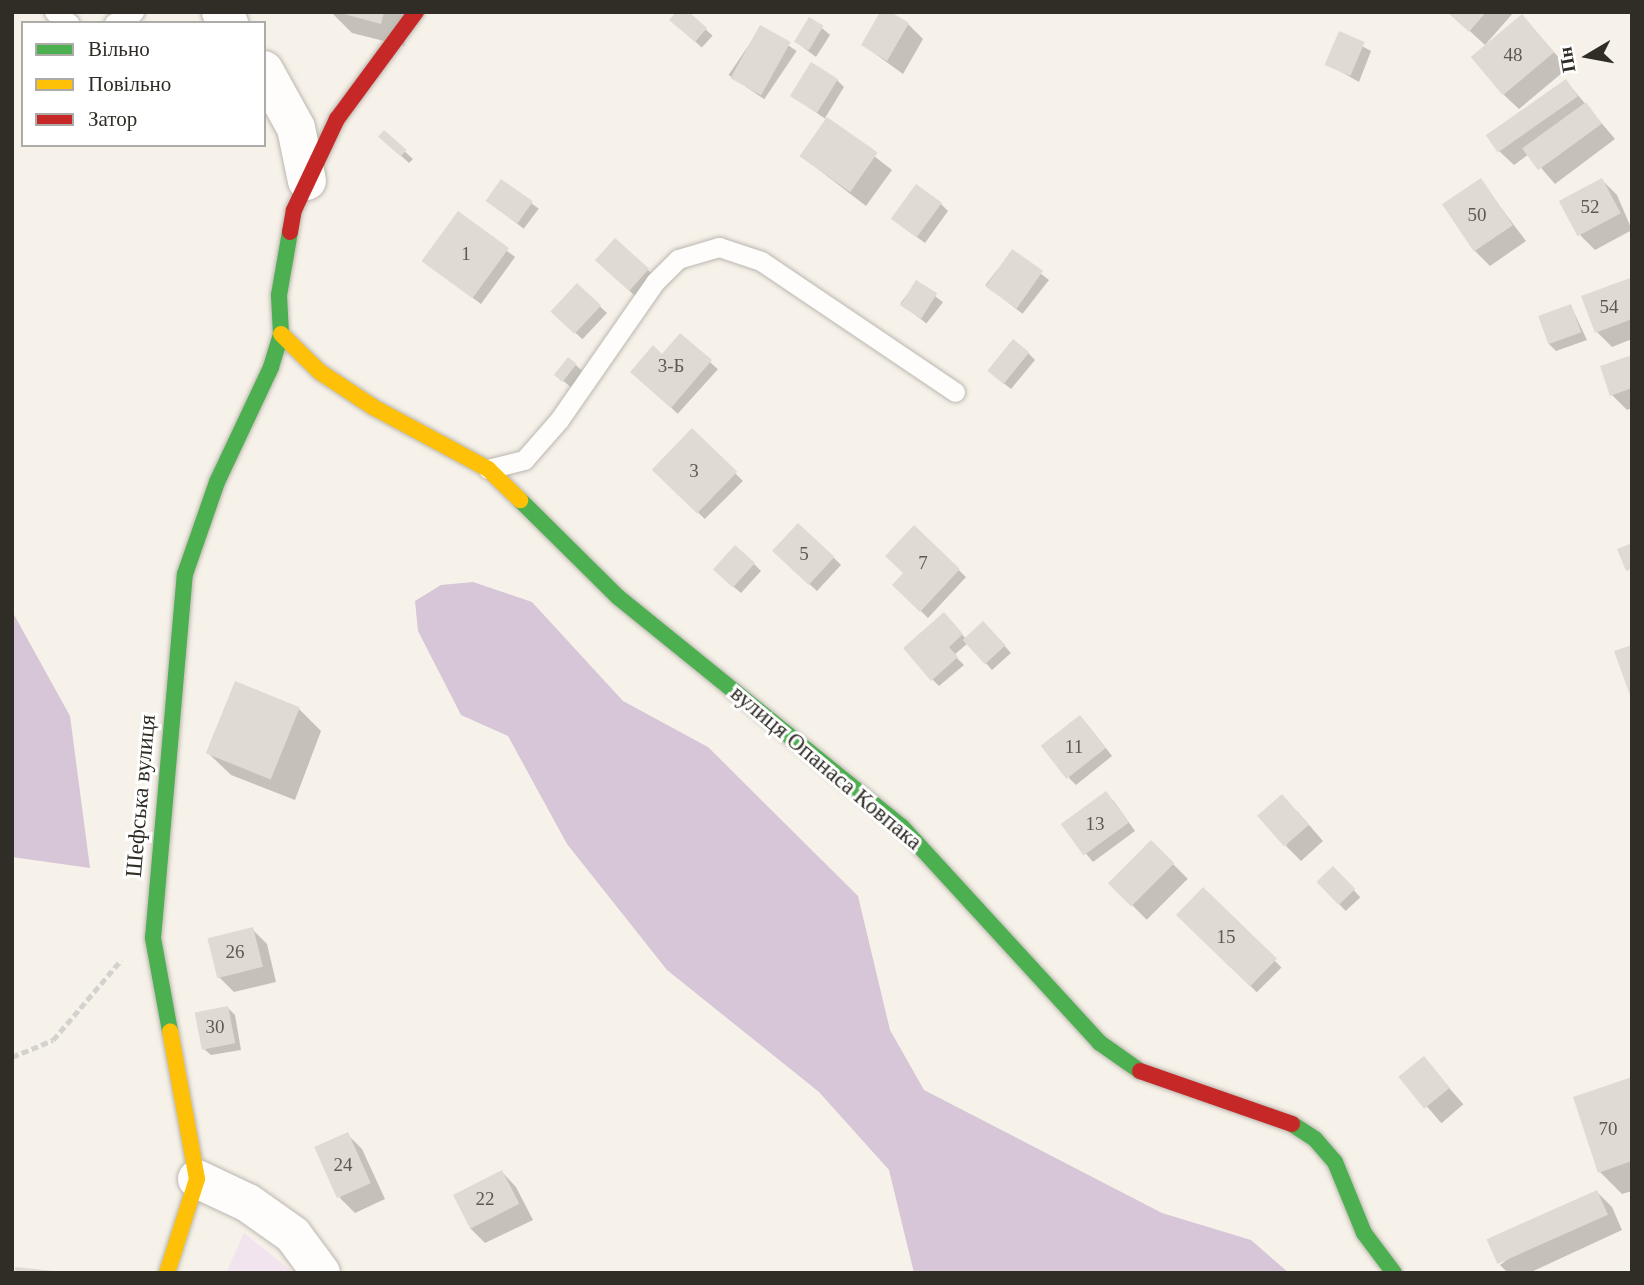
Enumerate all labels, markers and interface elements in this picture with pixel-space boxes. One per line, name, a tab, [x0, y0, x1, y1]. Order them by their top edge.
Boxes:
legend	[21, 21, 266, 147]
north arrow	[1553, 21, 1623, 91]
text: Вільно	[88, 37, 150, 61]
house number: 48	[1504, 44, 1522, 66]
text: Пн	[1554, 45, 1579, 74]
text: Повільно	[88, 72, 171, 96]
text: Затор	[88, 107, 137, 131]
house number: 52	[1580, 196, 1600, 218]
house number: 50	[1468, 204, 1486, 226]
house number: 1	[461, 243, 471, 265]
house number: 54	[1600, 296, 1618, 318]
house number: 3-Б	[658, 355, 684, 377]
house number: 3	[689, 460, 699, 482]
house number: 5	[799, 543, 809, 565]
house number: 7	[918, 552, 928, 574]
street label: вулиця Опанаса Ковпака	[725, 680, 927, 856]
street label: Шефська вулиця	[120, 713, 162, 879]
house number: 11	[1065, 736, 1083, 758]
house number: 13	[1086, 813, 1104, 835]
house number: 15	[1216, 926, 1236, 948]
house number: 26	[226, 941, 244, 963]
house number: 30	[206, 1016, 224, 1038]
house number: 70	[1598, 1118, 1618, 1140]
house number: 24	[334, 1154, 352, 1176]
house number: 22	[476, 1188, 495, 1210]

